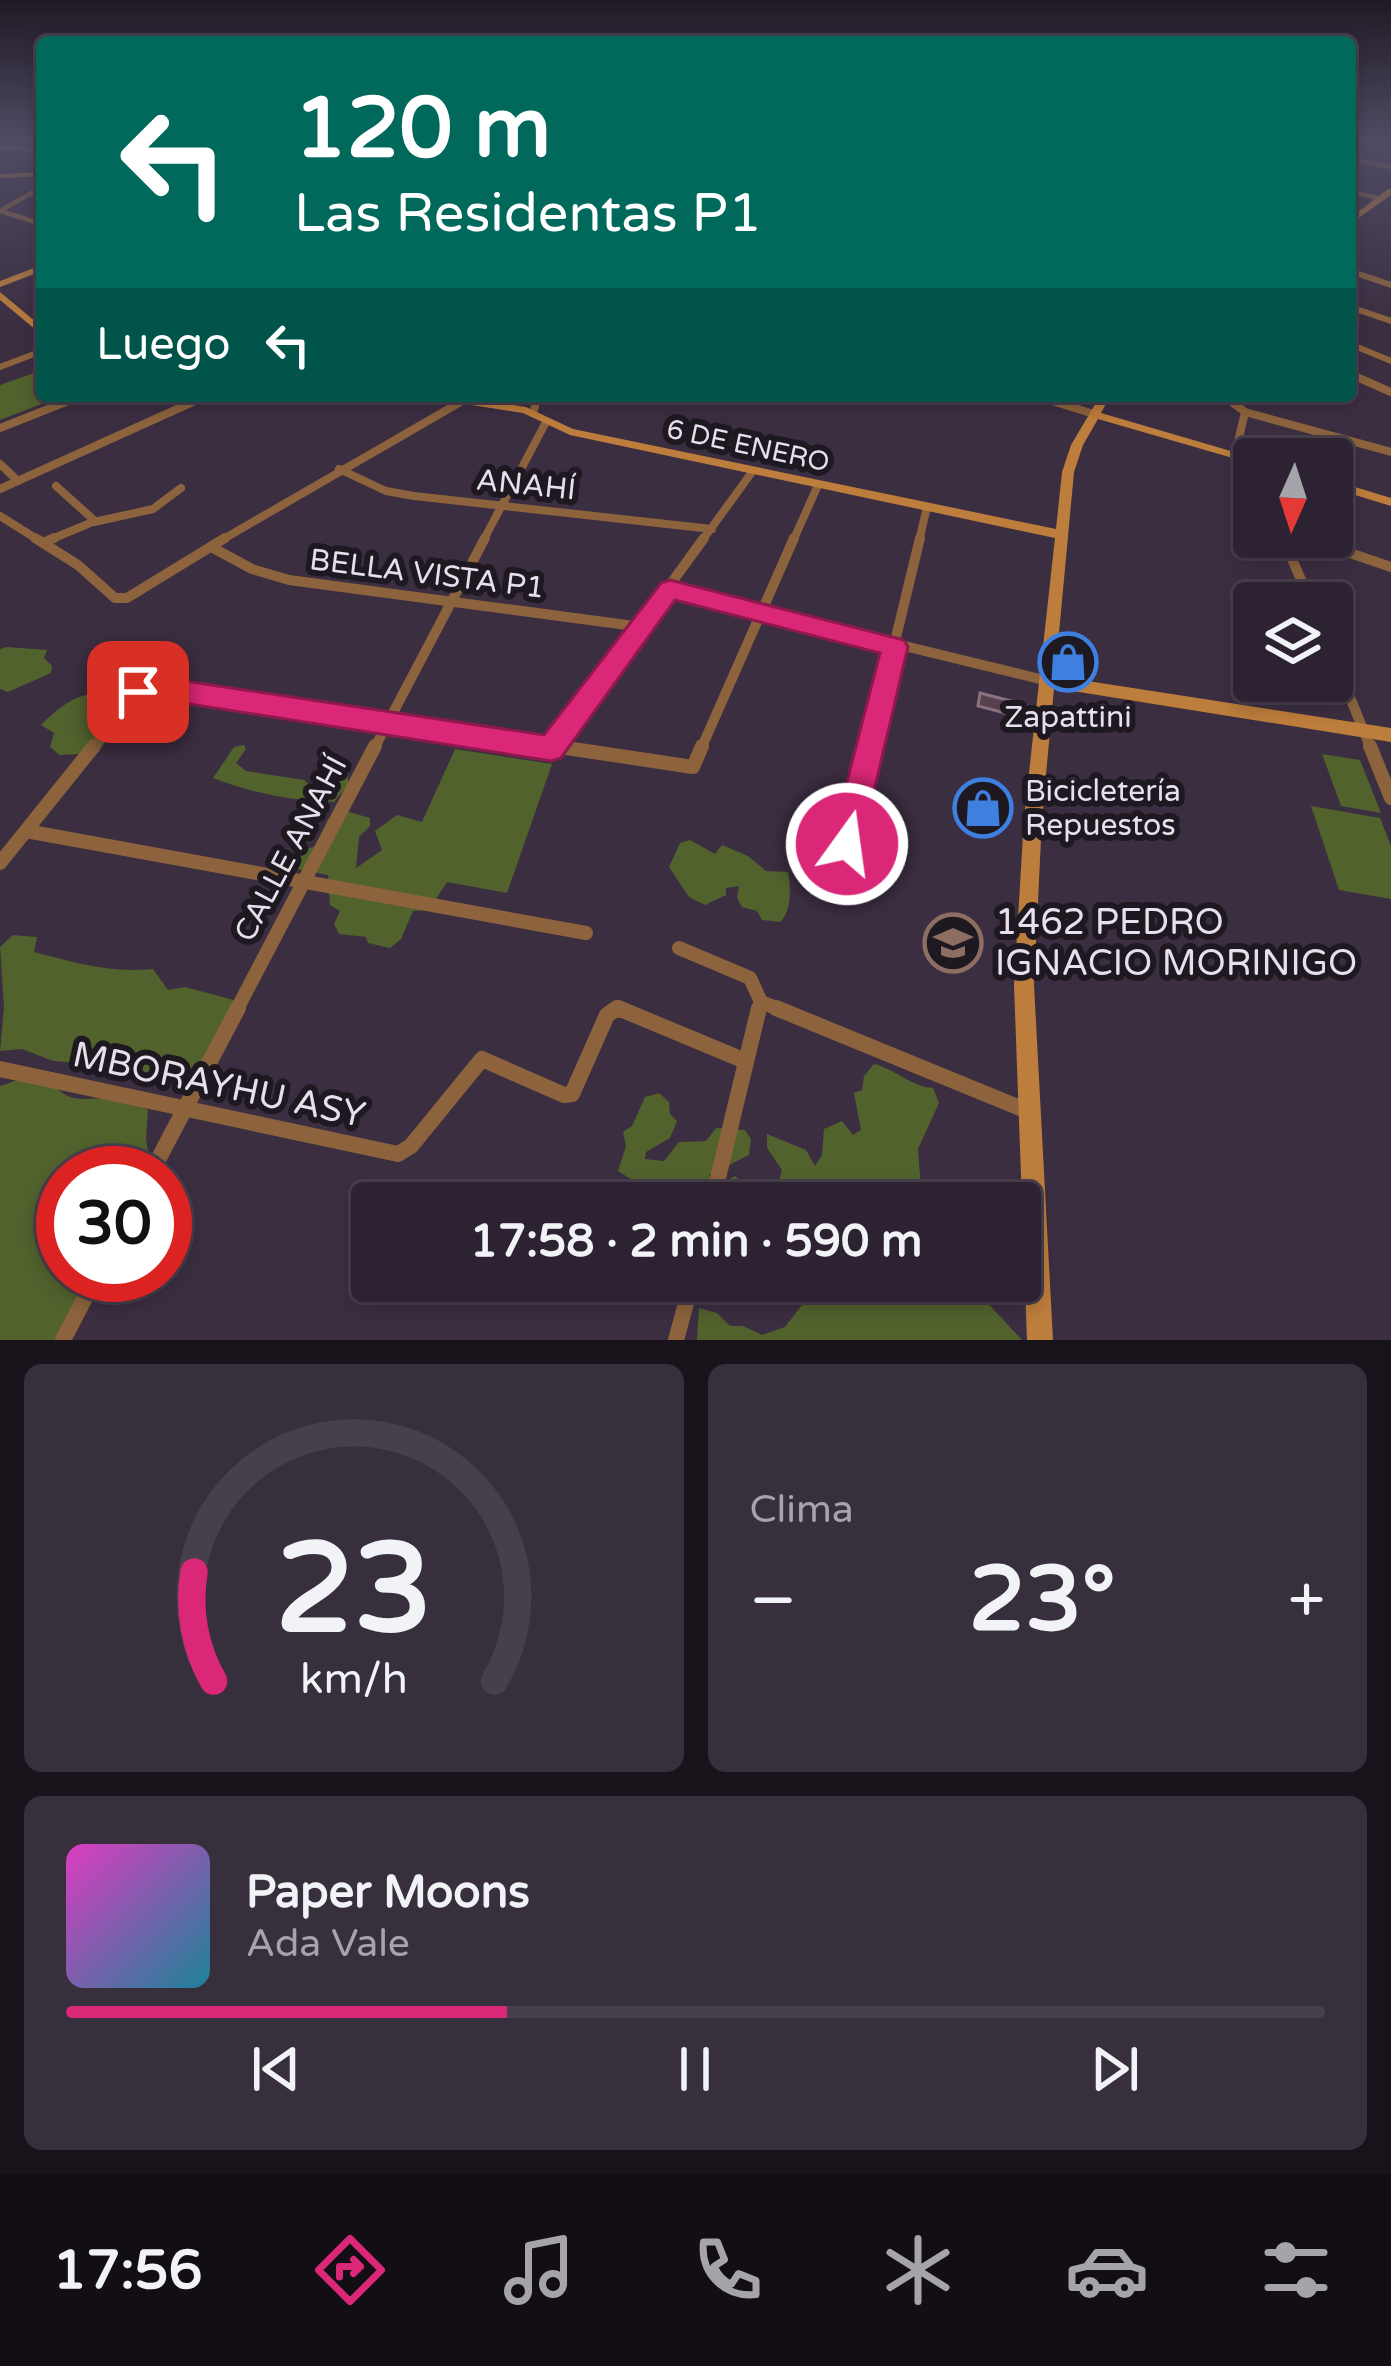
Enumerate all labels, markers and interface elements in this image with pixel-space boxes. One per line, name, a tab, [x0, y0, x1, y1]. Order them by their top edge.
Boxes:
text: 120 m	[294, 79, 551, 180]
icon: left	[96, 84, 252, 240]
text: Las Residentas P1	[294, 181, 762, 246]
icon: left	[255, 312, 321, 378]
text: Luego	[96, 318, 231, 372]
street label: 6 DE ENERO	[663, 413, 833, 479]
north arrow	[1233, 438, 1353, 558]
map controls	[1233, 438, 1353, 702]
street label: ANAHÍ	[474, 461, 578, 509]
street label: BELLA VISTA P1	[307, 541, 547, 607]
button: layers	[1233, 582, 1353, 702]
shop icon: Zapattini	[1037, 631, 1099, 693]
pin	[87, 641, 189, 743]
icon: arrive	[105, 659, 171, 725]
place label: Zapattini	[1004, 699, 1132, 736]
street label: CALLE ANAHÍ	[227, 750, 355, 948]
place label: Bicicletería Repuestos	[1025, 773, 1181, 844]
shop icon: Bicicletería Repuestos	[952, 777, 1014, 839]
position arrow	[784, 781, 910, 907]
place label: 1462 PEDRO IGNACIO MORINIGO	[995, 901, 1357, 985]
school or university icon: 1462 PEDRO IGNACIO MORINIGO	[922, 912, 984, 974]
street label: MBORAYHU ASY	[69, 1033, 369, 1137]
speed limit sign: 30	[36, 1146, 192, 1302]
text: 17:58 · 2 min · 590 m	[470, 1215, 922, 1269]
text: Clima	[750, 1486, 854, 1533]
text: 23	[275, 1515, 432, 1666]
text: 23°	[969, 1546, 1116, 1655]
text: −	[750, 1561, 797, 1641]
text: +	[1288, 1561, 1325, 1641]
text: km/h	[300, 1654, 408, 1705]
text: Paper Moons	[246, 1866, 530, 1920]
text: Ada Vale	[246, 1920, 410, 1967]
icon: previous	[243, 2036, 309, 2102]
icon: pause	[662, 2036, 728, 2102]
icon: next	[1082, 2036, 1148, 2102]
icon: directions	[308, 2228, 392, 2312]
icon: music	[497, 2228, 581, 2312]
icon: phone	[686, 2228, 770, 2312]
icon: climate	[876, 2228, 960, 2312]
icon: car	[1065, 2228, 1149, 2312]
icon: filters	[1254, 2228, 1338, 2312]
text: 17:56	[53, 2238, 202, 2303]

